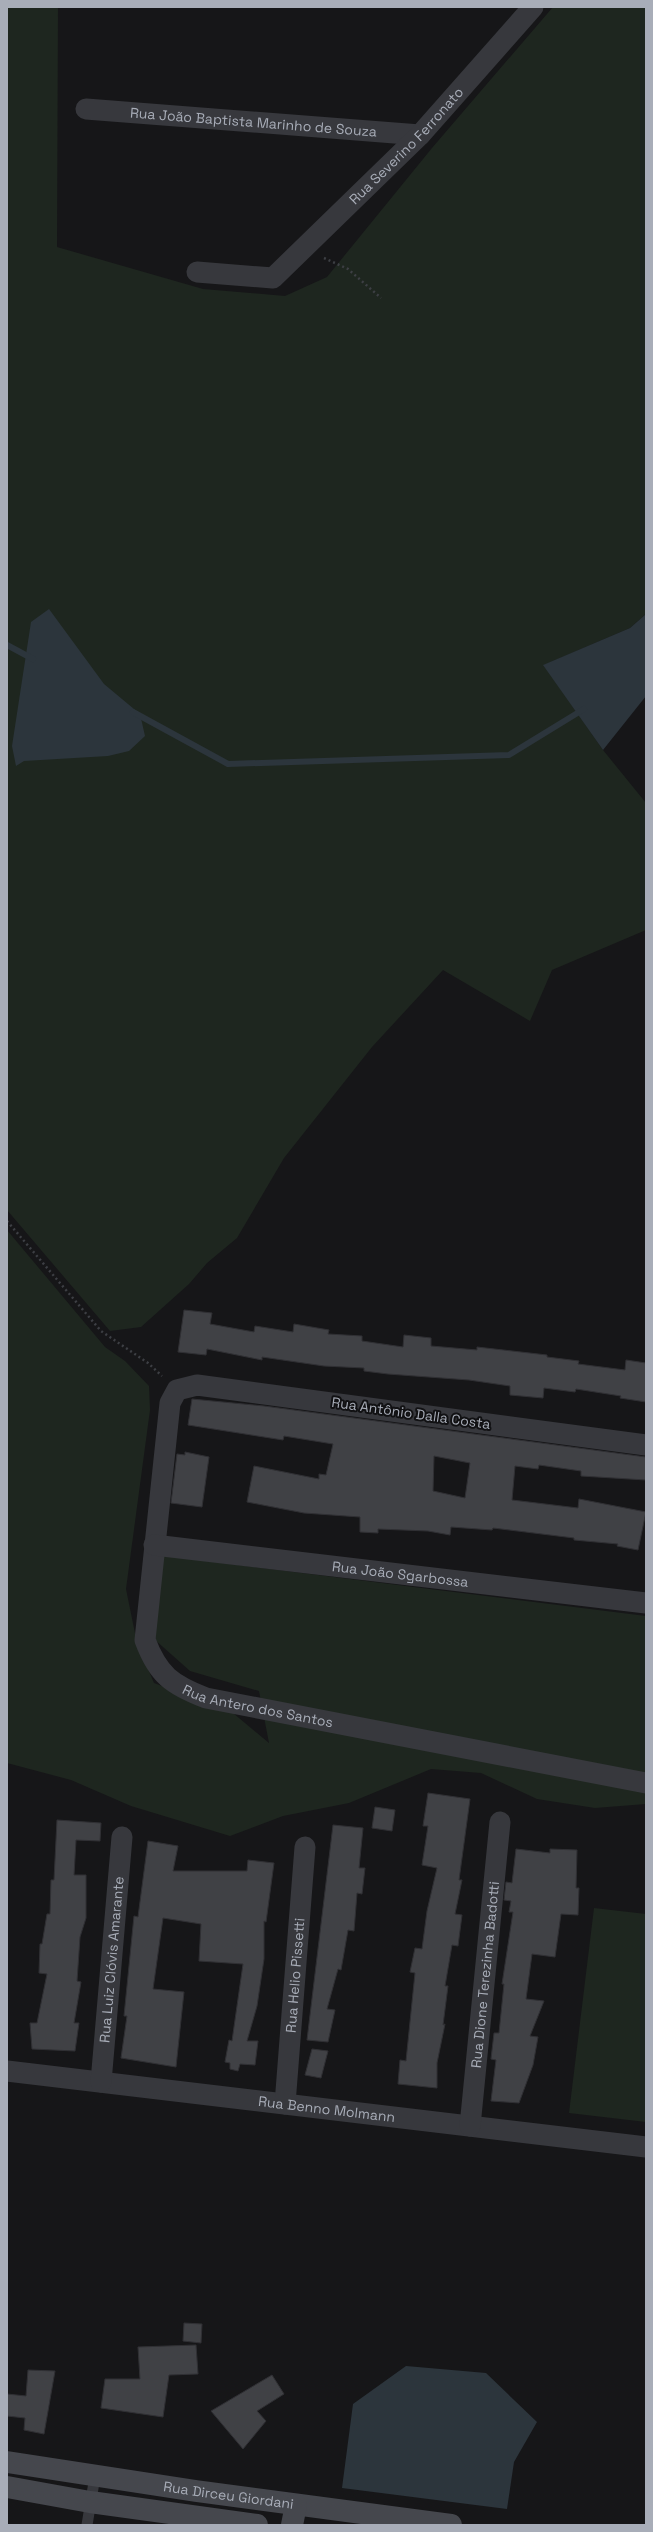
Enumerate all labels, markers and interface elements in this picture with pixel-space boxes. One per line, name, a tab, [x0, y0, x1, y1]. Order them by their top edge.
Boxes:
street label: Rua Severino Ferronato	[345, 83, 467, 208]
street label: Rua João Baptista Marinho de Souza	[129, 103, 378, 141]
street label: Rua Antônio Dalla Costa	[330, 1393, 492, 1433]
street label: Rua João Sgarbossa	[331, 1557, 469, 1591]
street label: Rua Antero dos Santos	[179, 1680, 335, 1731]
street label: Rua Luiz Clóvis Amarante	[95, 1875, 128, 2043]
street label: Rua Dione Terezinha Badotti	[467, 1880, 503, 2069]
street label: Rua Helio Pissetti	[282, 1917, 308, 2033]
street label: Rua Benno Molmann	[257, 2092, 396, 2126]
street label: Rua Dirceu Giordani	[162, 2477, 295, 2513]

